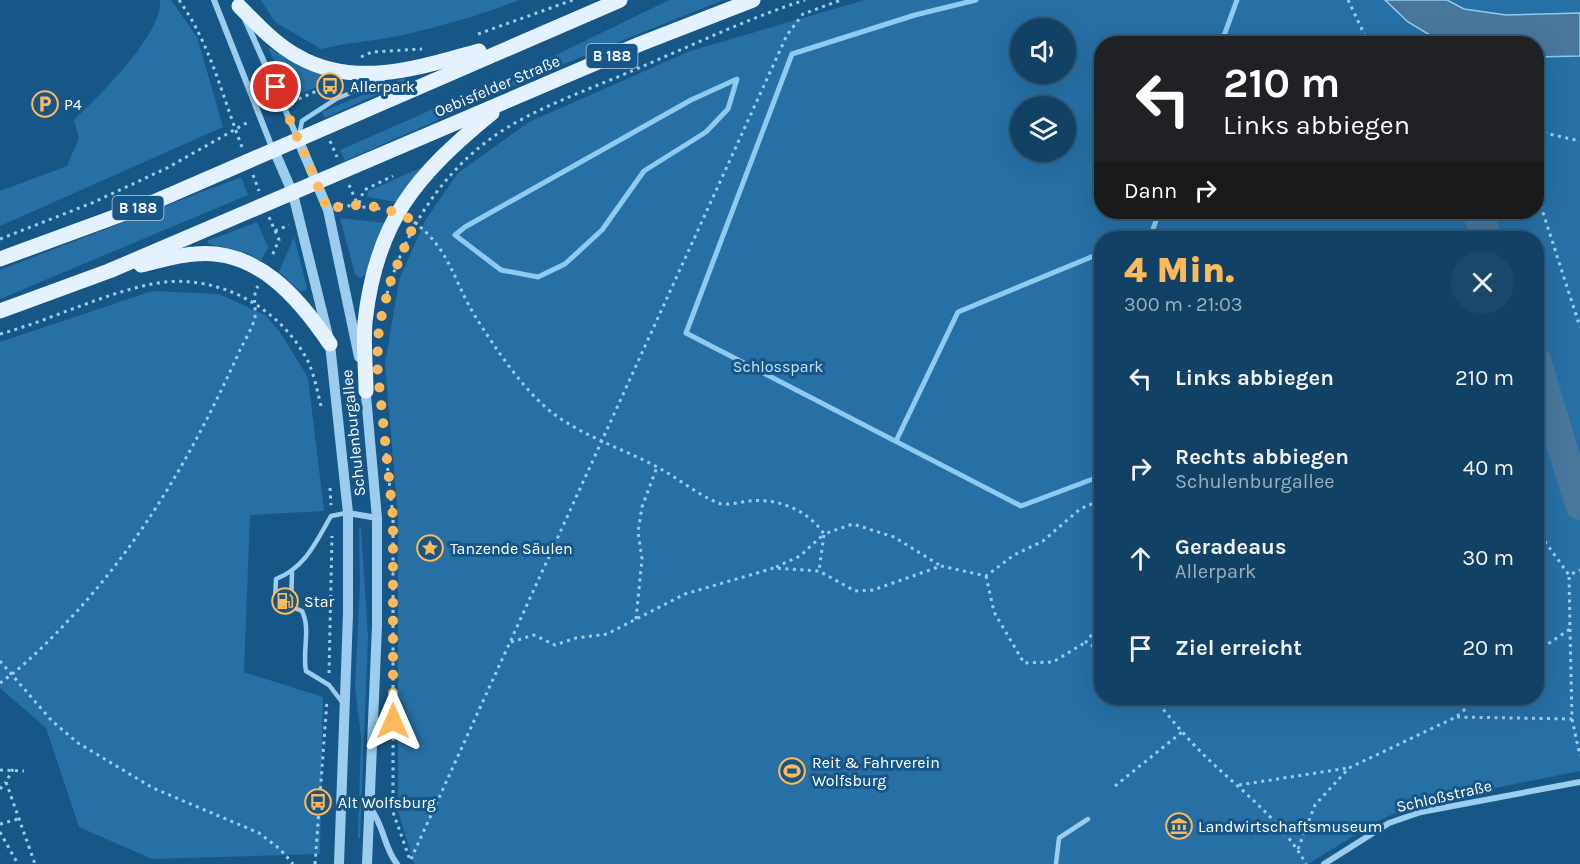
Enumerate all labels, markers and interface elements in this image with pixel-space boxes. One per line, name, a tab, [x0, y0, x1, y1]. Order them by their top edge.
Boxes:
map controls	[1010, 18, 1076, 162]
button: sound	[1010, 18, 1076, 84]
road number: B 188	[586, 44, 638, 68]
street label: Oebisfelder Straße	[431, 51, 563, 121]
text: 210 m	[1223, 58, 1340, 108]
icon: left	[1124, 60, 1202, 138]
pin	[250, 61, 301, 112]
icon: arrive	[259, 70, 292, 103]
bus stop icon: Allerpark	[315, 71, 345, 101]
place label: Allerpark	[350, 77, 415, 96]
parking icon: P4	[30, 89, 60, 119]
place label: P4	[64, 95, 82, 114]
button: layers	[1010, 96, 1076, 162]
text: Links abbiegen	[1223, 109, 1410, 141]
icon: right	[1189, 174, 1222, 207]
text: Dann	[1124, 178, 1177, 204]
road number: B 188	[112, 196, 164, 220]
text: 4 Min.	[1124, 249, 1234, 291]
button: close	[1451, 251, 1514, 314]
text: 300 m · 21:03	[1124, 293, 1243, 316]
park label: Schlosspark	[733, 357, 823, 376]
icon: left	[1124, 362, 1157, 395]
text: Links abbiegen	[1175, 365, 1334, 391]
text: 210 m	[1455, 365, 1514, 391]
street label: Schulenburgallee	[337, 369, 369, 497]
text: Rechts abbiegen	[1175, 444, 1349, 470]
icon: right	[1124, 452, 1157, 485]
text: 40 m	[1463, 455, 1514, 481]
text: Schulenburgallee	[1175, 470, 1334, 493]
place icon: Tanzende Säulen	[415, 533, 445, 563]
text: Geradeaus	[1175, 534, 1287, 560]
place label: Tanzende Säulen	[450, 539, 573, 558]
icon: ahead	[1124, 542, 1157, 575]
text: 30 m	[1462, 545, 1514, 571]
text: Allerpark	[1175, 560, 1256, 583]
fuel station icon: Star	[270, 586, 300, 616]
place label: Star	[304, 592, 334, 611]
icon: arrive	[1124, 632, 1157, 665]
text: Ziel erreicht	[1175, 635, 1302, 661]
text: 20 m	[1462, 635, 1514, 661]
position arrow	[361, 689, 425, 753]
place label: Reit & Fahrverein Wolfsburg	[812, 753, 940, 790]
sports icon: Reit & Fahrverein Wolfsburg	[777, 756, 807, 786]
street label: Schloßstraße	[1394, 776, 1494, 816]
bus stop icon: Alt Wolfsburg	[303, 787, 333, 817]
place label: Alt Wolfsburg	[338, 793, 436, 812]
museum icon: Landwirtschaftsmuseum	[1164, 811, 1194, 841]
place label: Landwirtschaftsmuseum	[1198, 817, 1383, 836]

